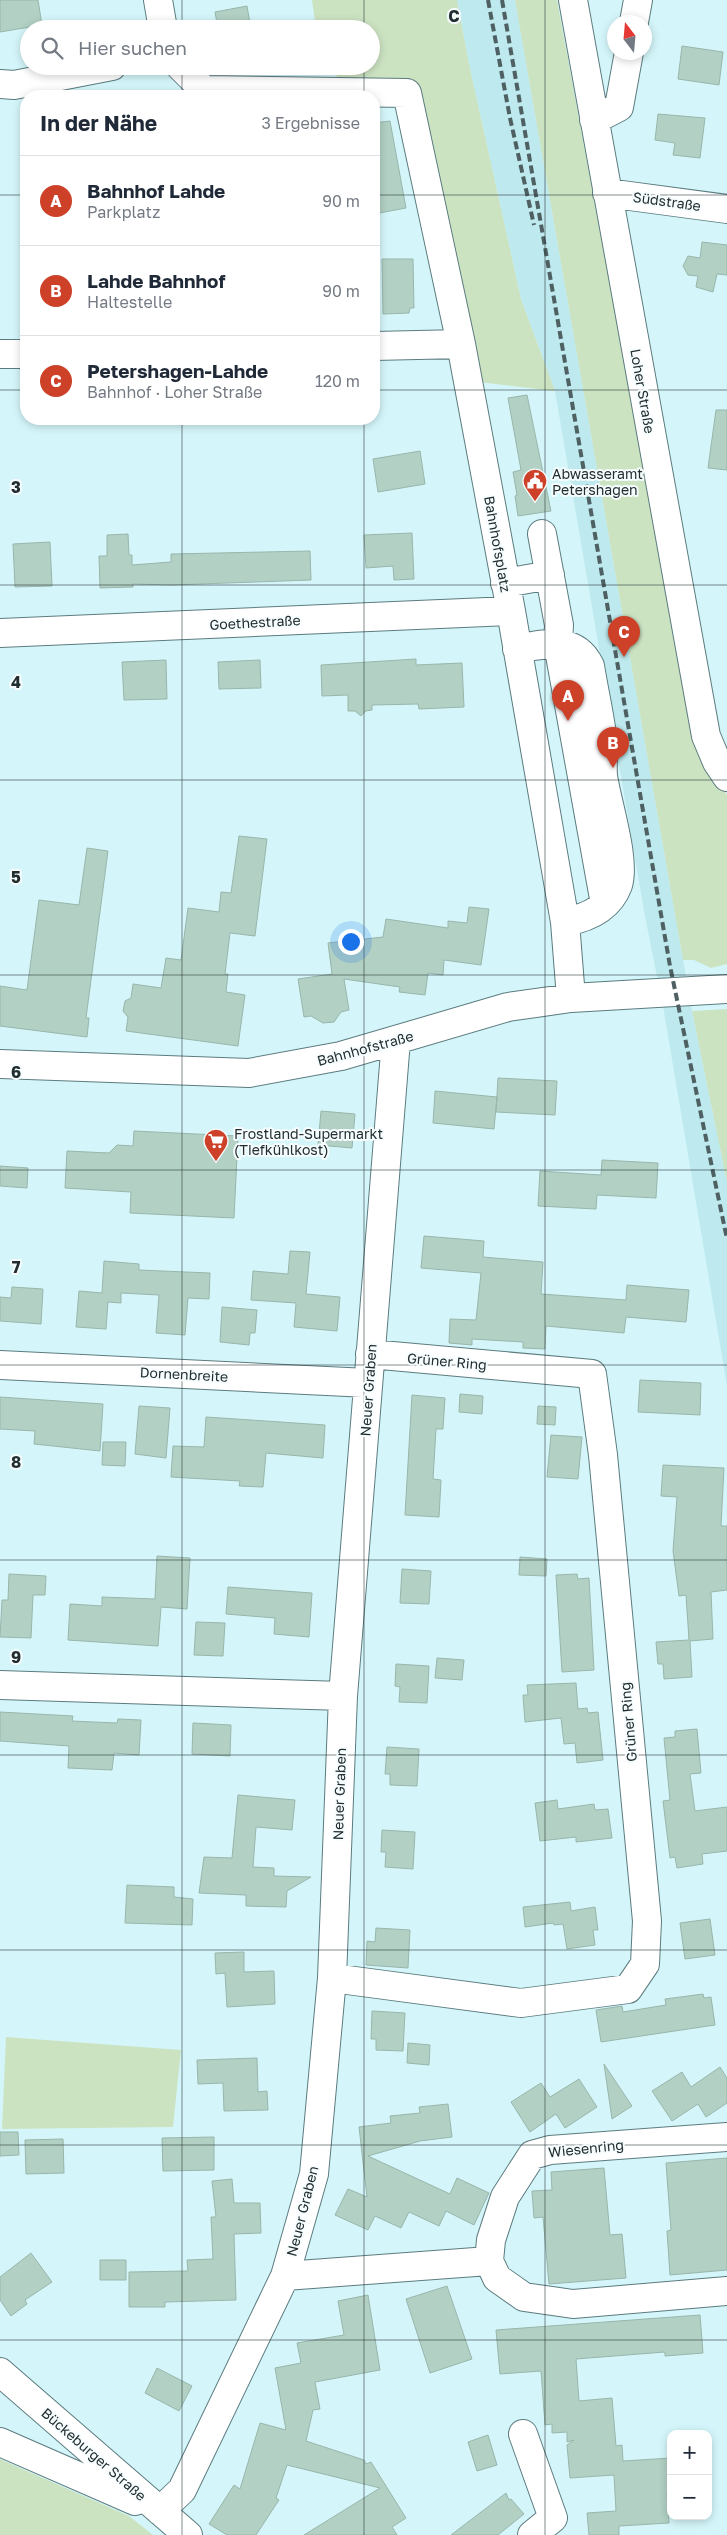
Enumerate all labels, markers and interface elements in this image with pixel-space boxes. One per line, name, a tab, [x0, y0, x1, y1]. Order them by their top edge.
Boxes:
text: C	[448, 6, 460, 26]
north arrow	[607, 15, 652, 60]
search box	[20, 20, 380, 75]
icon: search	[38, 34, 66, 62]
text: Hier suchen	[78, 36, 187, 59]
text: In der Nähe	[40, 110, 157, 136]
text: 3 Ergebnisse	[261, 113, 360, 133]
text: Bahnhof Lahde	[87, 179, 225, 202]
street label: Südstraße	[632, 188, 702, 214]
text: A	[50, 191, 62, 211]
text: 90 m	[322, 191, 360, 211]
text: Parkplatz	[87, 202, 160, 222]
text: Lahde Bahnhof	[87, 269, 225, 292]
text: B	[50, 281, 62, 301]
text: 90 m	[322, 281, 360, 301]
text: Haltestelle	[87, 292, 172, 312]
street label: Loher Straße	[627, 347, 659, 435]
text: Petershagen-Lahde	[87, 359, 268, 382]
text: C	[50, 371, 62, 391]
text: 120 m	[315, 371, 360, 391]
text: Bahnhof · Loher Straße	[87, 382, 262, 402]
place label: Abwasseramt Petershagen	[552, 465, 643, 498]
public building icon: Abwasseramt Petershagen	[522, 468, 548, 502]
text: 3	[11, 477, 21, 497]
street label: Bahnhofsplatz	[481, 494, 515, 594]
street label: Goethestraße	[209, 611, 301, 633]
pin: C	[608, 616, 640, 657]
text: 4	[11, 672, 21, 692]
pin: A	[552, 680, 584, 721]
pin: B	[597, 727, 629, 768]
text: 5	[11, 867, 21, 887]
your location	[338, 929, 364, 955]
street label: Bahnhofstraße	[315, 1027, 415, 1069]
text: 6	[11, 1062, 21, 1082]
place label: Frostland-Supermarkt (Tiefkühlkost)	[234, 1125, 383, 1158]
supermarket icon: Frostland-Supermarkt (Tiefkühlkost)	[203, 1128, 229, 1162]
text: 7	[12, 1257, 21, 1277]
street label: Neuer Graben	[356, 1343, 380, 1437]
street label: Grüner Ring	[406, 1349, 488, 1373]
street label: Dornenbreite	[139, 1363, 229, 1385]
text: 8	[11, 1452, 21, 1472]
text: 9	[11, 1647, 21, 1667]
street label: Grüner Ring	[616, 1681, 640, 1763]
street label: Neuer Graben	[329, 1747, 349, 1841]
street label: Wiesenring	[547, 2136, 625, 2160]
street label: Neuer Graben	[283, 2164, 321, 2258]
street label: Bückeburger Straße	[38, 2404, 150, 2504]
map controls	[667, 2430, 712, 2520]
button: +	[667, 2430, 712, 2475]
button: −	[667, 2475, 712, 2520]

